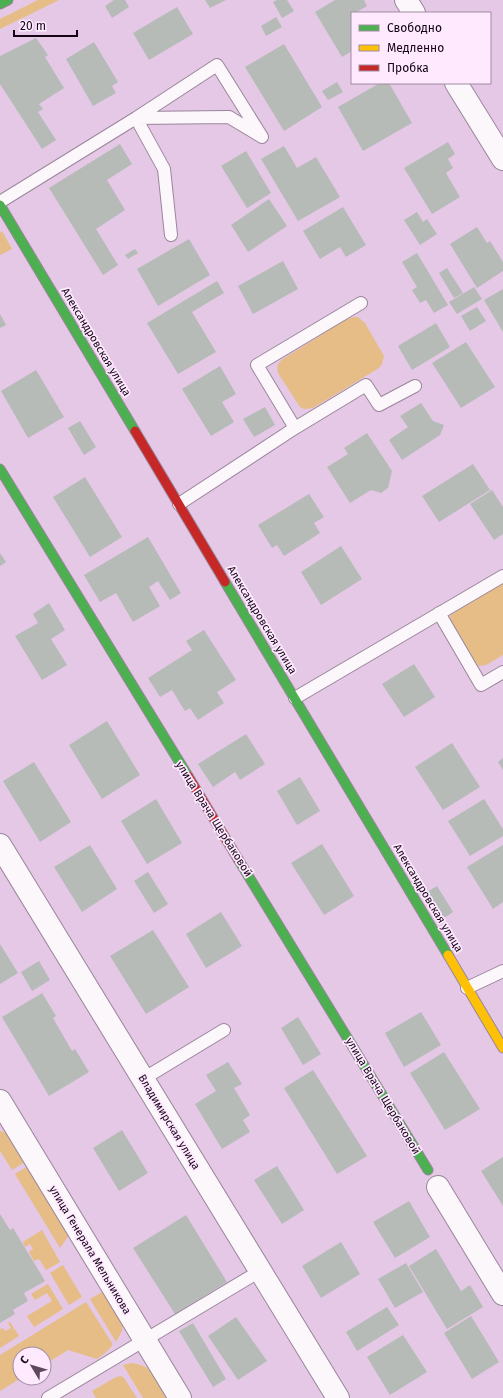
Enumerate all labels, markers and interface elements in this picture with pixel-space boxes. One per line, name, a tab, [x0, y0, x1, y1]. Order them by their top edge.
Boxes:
scale bar	[14, 12, 77, 38]
legend	[351, 12, 491, 84]
text: 20 m	[20, 19, 46, 33]
text: Свободно	[387, 21, 442, 35]
text: Медленно	[387, 41, 444, 55]
text: Пробка	[387, 61, 429, 75]
street label: Александровская улица	[59, 286, 133, 398]
street label: Александровская улица	[225, 564, 299, 676]
street label: улица Врача Щербаковой	[173, 759, 255, 879]
street label: Александровская улица	[391, 842, 465, 954]
street label: улица Врача Щербаковой	[343, 1035, 423, 1157]
street label: Владимирская улица	[135, 1072, 203, 1172]
street label: улица Генерала Мельникова	[46, 1183, 134, 1317]
north arrow	[12, 1346, 52, 1386]
text: С	[17, 1353, 32, 1367]

